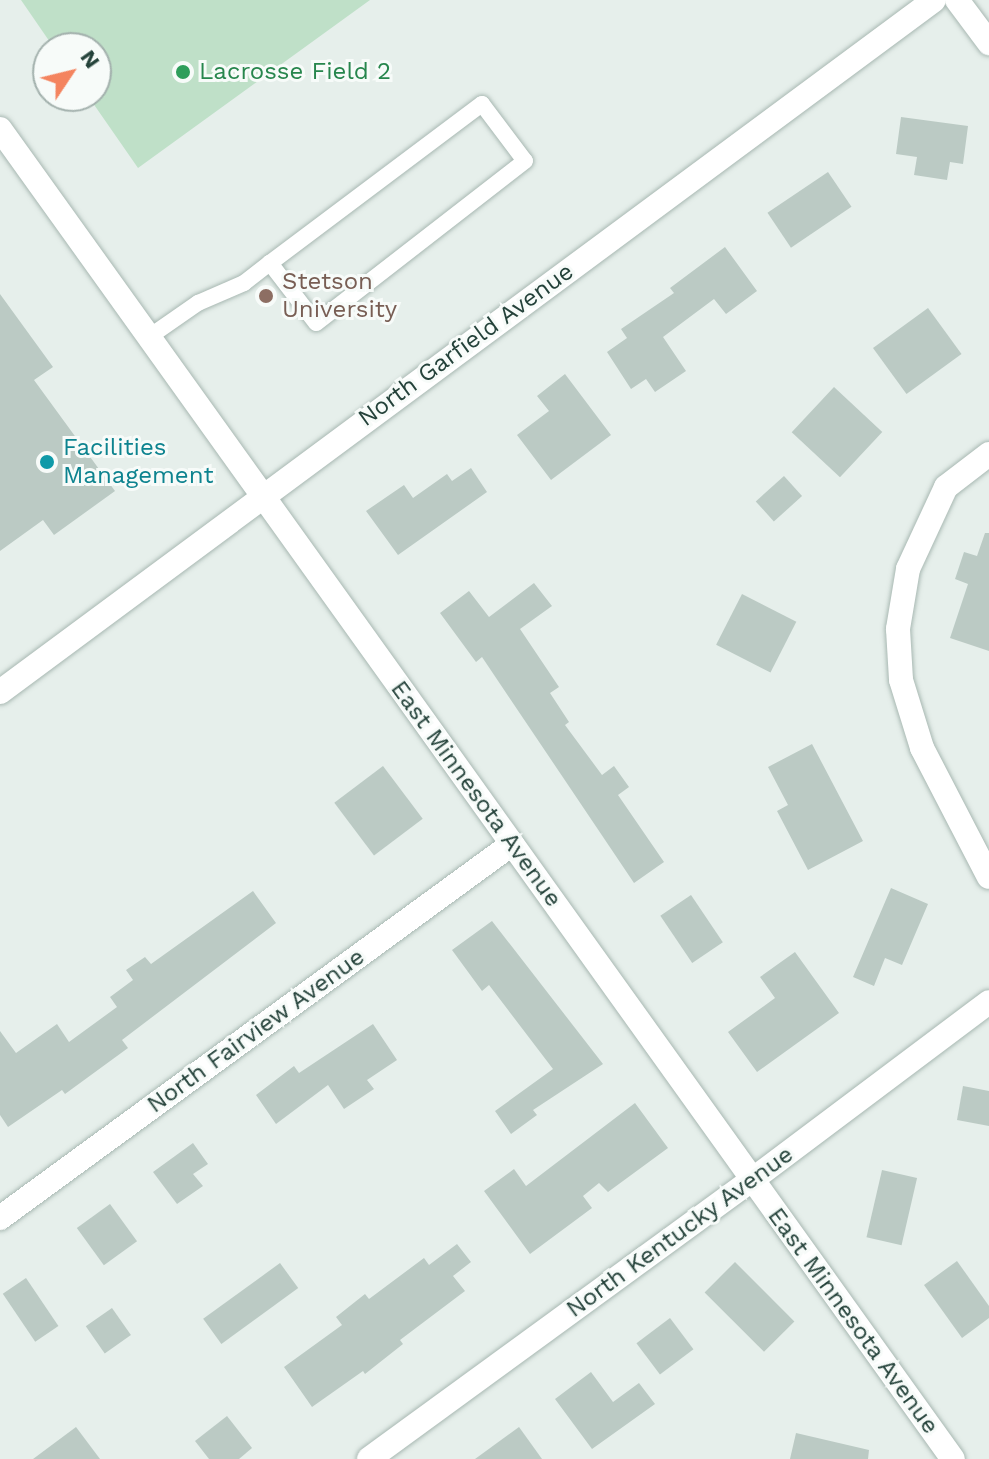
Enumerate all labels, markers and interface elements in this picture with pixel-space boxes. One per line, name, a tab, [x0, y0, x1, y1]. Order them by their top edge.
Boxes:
north arrow	[32, 32, 112, 112]
text: N	[76, 45, 105, 73]
place label: Lacrosse Field 2	[199, 58, 391, 86]
marker: Lacrosse Field 2	[174, 63, 192, 81]
street label: North Garfield Avenue	[352, 257, 580, 433]
place label: Stetson University	[282, 268, 397, 324]
marker: Stetson University	[257, 287, 275, 305]
place label: Facilities Management	[63, 434, 213, 490]
marker: Facilities Management	[38, 453, 56, 471]
street label: East Minnesota Avenue	[384, 675, 568, 913]
street label: North Fairview Avenue	[141, 942, 371, 1120]
street label: North Kentucky Avenue	[560, 1140, 800, 1324]
street label: East Minnesota Avenue	[761, 1202, 945, 1440]

